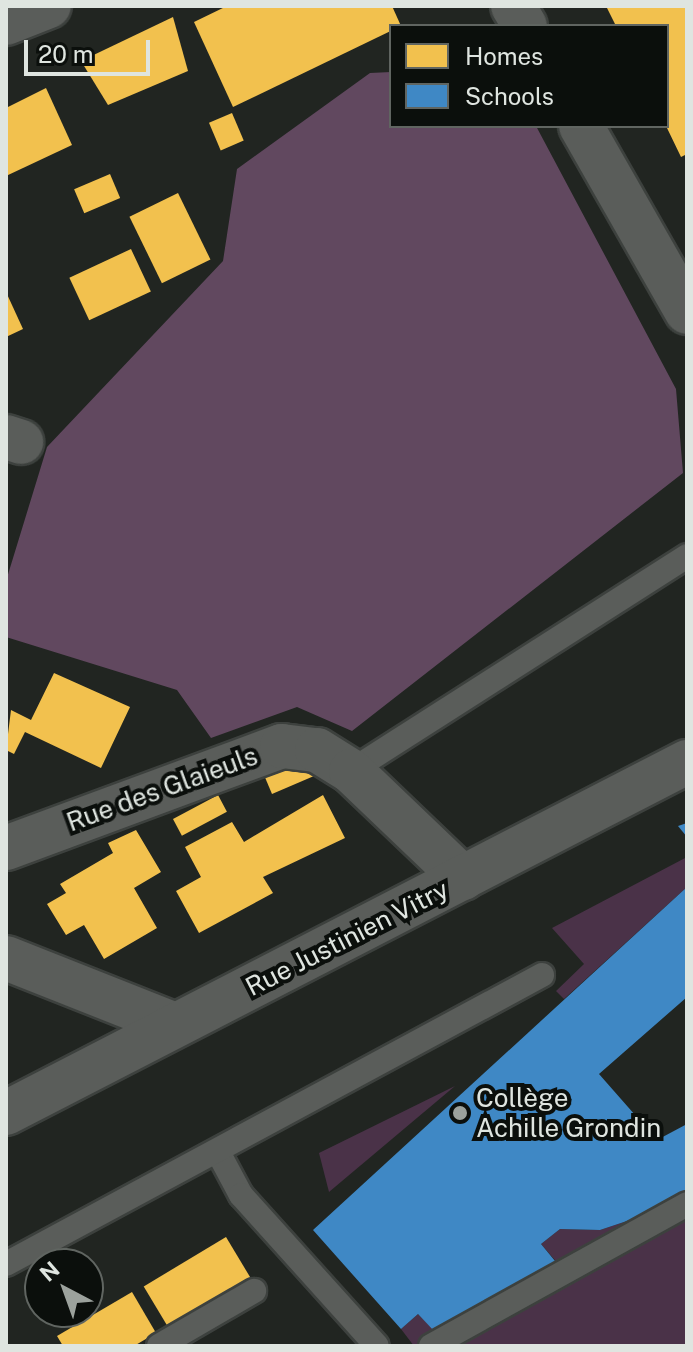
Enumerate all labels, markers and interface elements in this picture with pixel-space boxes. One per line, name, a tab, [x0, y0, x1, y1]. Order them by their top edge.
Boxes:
scale bar	[28, 24, 154, 74]
legend	[389, 24, 669, 128]
text: 20 m	[38, 40, 94, 68]
text: Homes	[465, 42, 543, 70]
text: Schools	[465, 82, 554, 110]
street label: Rue des Glaieuls	[62, 740, 262, 838]
street label: Rue Justinien Vitry	[240, 873, 454, 1003]
place label: Collège Achille Grondin	[476, 1082, 661, 1144]
marker: Collège Achille Grondin	[451, 1104, 469, 1122]
north arrow	[24, 1248, 104, 1328]
text: N	[35, 1256, 65, 1287]

